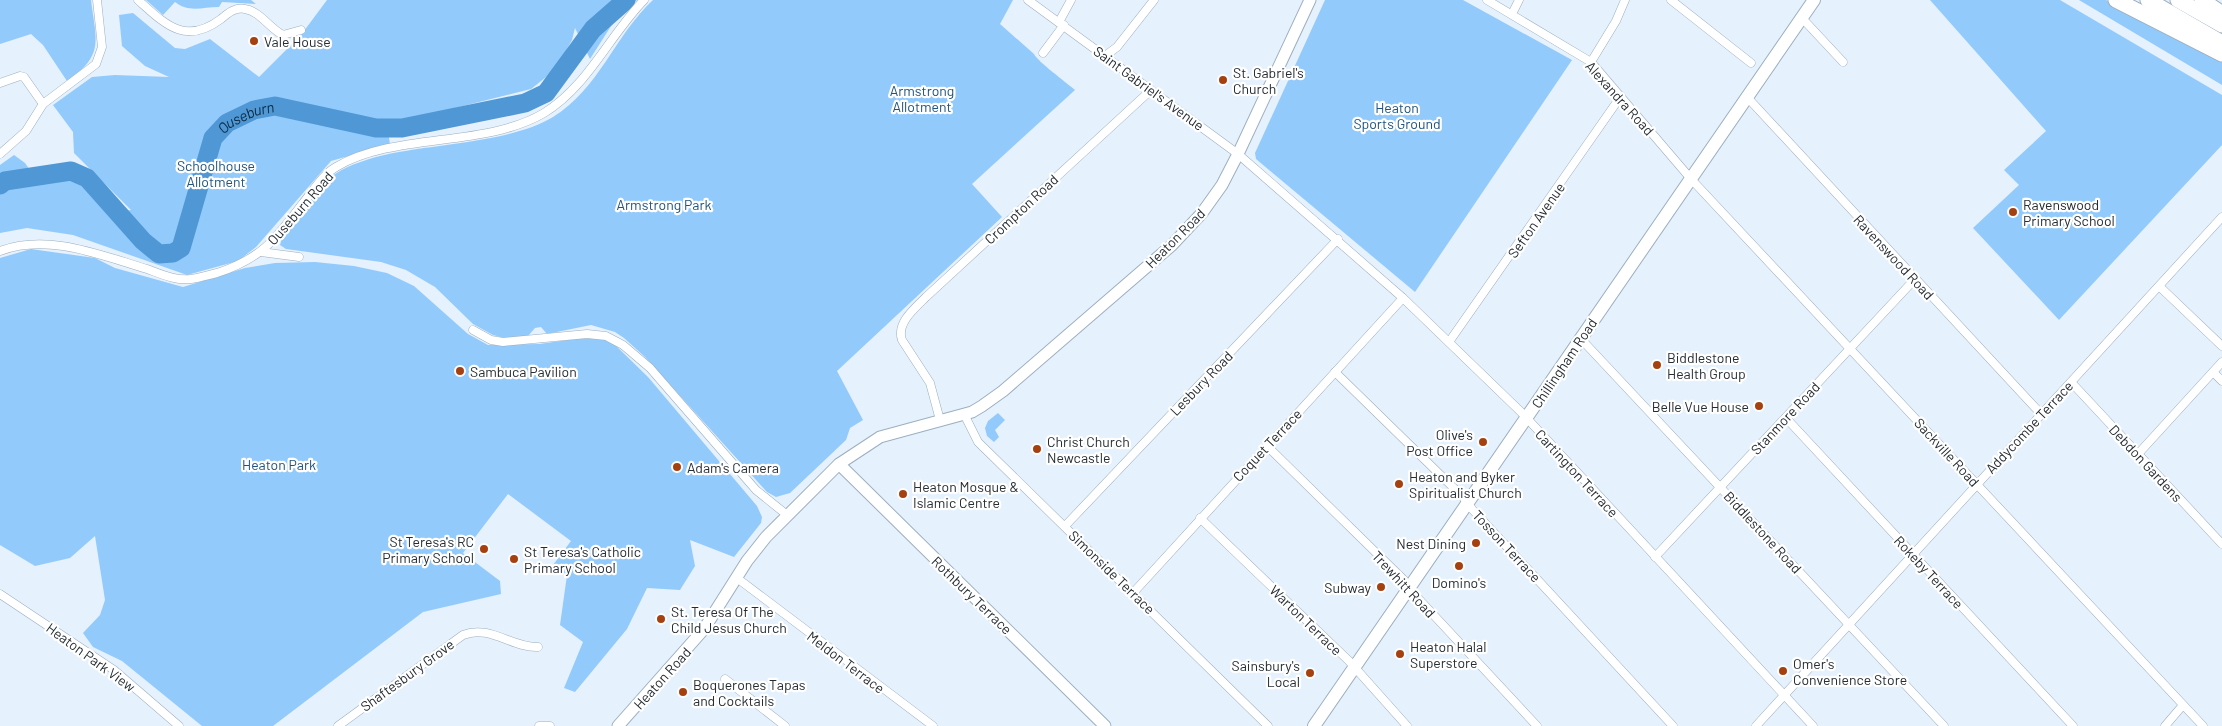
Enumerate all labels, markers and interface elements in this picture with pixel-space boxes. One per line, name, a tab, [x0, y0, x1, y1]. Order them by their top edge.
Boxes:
place label: Vale House	[264, 33, 331, 50]
marker: Vale House	[248, 35, 260, 47]
street label: Saint Gabriel's Avenue	[1090, 42, 1208, 134]
street label: Alexandra Road	[1582, 57, 1658, 139]
place label: St. Gabriel's Church	[1233, 64, 1304, 97]
marker: St. Gabriel's Church	[1217, 74, 1229, 86]
park label: Armstrong Allotment	[890, 82, 954, 115]
water label: Ouseburn	[213, 97, 276, 137]
park label: Heaton Sports Ground	[1353, 99, 1441, 132]
park label: Schoolhouse Allotment	[177, 157, 255, 190]
street label: Ouseburn Road	[263, 168, 337, 248]
street label: Crompton Road	[981, 171, 1061, 247]
street label: Sefton Avenue	[1504, 179, 1568, 261]
park label: Armstrong Park	[617, 196, 712, 213]
place label: Ravenswood Primary School	[2023, 196, 2115, 229]
street label: Heaton Road	[1142, 205, 1208, 271]
marker: Ravenswood Primary School	[2007, 206, 2019, 218]
street label: Ravenswood Road	[1850, 211, 1938, 303]
street label: Chillingham Road	[1528, 315, 1600, 411]
street label: Lesbury Road	[1166, 347, 1236, 419]
place label: Biddlestone Health Group	[1667, 349, 1746, 382]
marker: Biddlestone Health Group	[1651, 359, 1663, 371]
place label: Sambuca Pavilion	[470, 363, 577, 380]
marker: Sambuca Pavilion	[454, 365, 466, 377]
street label: Addycombe Terrace	[1982, 377, 2076, 477]
street label: Stanmore Road	[1747, 378, 1823, 458]
place label: Belle Vue House	[1652, 398, 1749, 415]
marker: Belle Vue House	[1753, 400, 1765, 412]
street label: Coquet Terrace	[1229, 405, 1305, 485]
street label: Sackville Road	[1911, 414, 1983, 490]
street label: Debdon Gardens	[2106, 421, 2186, 505]
place label: Olive's Post Office	[1406, 426, 1473, 459]
street label: Cartington Terrace	[1532, 426, 1622, 520]
place label: Christ Church Newcastle	[1047, 433, 1130, 466]
marker: Olive's Post Office	[1477, 436, 1489, 448]
marker: Christ Church Newcastle	[1031, 443, 1043, 455]
park label: Heaton Park	[242, 456, 316, 473]
place label: Adam's Camera	[687, 459, 779, 476]
marker: Adam's Camera	[671, 461, 683, 473]
place label: Heaton and Byker Spiritualist Church	[1409, 468, 1522, 501]
place label: Heaton Mosque & Islamic Centre	[913, 478, 1019, 511]
marker: Heaton and Byker Spiritualist Church	[1393, 478, 1405, 490]
street label: Biddlestone Road	[1721, 487, 1805, 577]
marker: Heaton Mosque & Islamic Centre	[897, 488, 909, 500]
street label: Tosson Terrace	[1469, 506, 1545, 586]
street label: Simonside Terrace	[1065, 527, 1159, 617]
street label: Rokeby Terrace	[1891, 532, 1967, 612]
place label: St Teresa's RC Primary School	[382, 533, 474, 566]
place label: Nest Dining	[1396, 535, 1466, 552]
marker: Nest Dining	[1470, 537, 1482, 549]
marker: St Teresa's RC Primary School	[478, 543, 490, 555]
place label: St Teresa's Catholic Primary School	[524, 543, 641, 576]
street label: Trewhitt Road	[1369, 547, 1439, 621]
street label: Rothbury Terrace	[928, 552, 1016, 638]
marker: St Teresa's Catholic Primary School	[508, 553, 520, 565]
marker: Domino's	[1453, 560, 1465, 572]
place label: Domino's	[1432, 574, 1487, 591]
place label: Subway	[1324, 579, 1372, 596]
street label: Warton Terrace	[1266, 581, 1346, 659]
marker: Subway	[1375, 581, 1387, 593]
place label: St. Teresa Of The Child Jesus Church	[671, 603, 787, 636]
marker: St. Teresa Of The Child Jesus Church	[655, 613, 667, 625]
street label: Heaton Park View	[43, 619, 139, 695]
street label: Meldon Terrace	[804, 627, 888, 697]
street label: Shaftesbury Grove	[357, 635, 457, 715]
place label: Heaton Halal Superstore	[1410, 638, 1486, 671]
street label: Heaton Road	[630, 644, 694, 712]
marker: Heaton Halal Superstore	[1394, 648, 1406, 660]
place label: Omer's Convenience Store	[1793, 655, 1907, 688]
place label: Sainsbury's Local	[1232, 657, 1300, 690]
marker: Omer's Convenience Store	[1777, 665, 1789, 677]
marker: Sainsbury's Local	[1304, 667, 1316, 679]
place label: Boquerones Tapas and Cocktails	[693, 676, 806, 709]
marker: Boquerones Tapas and Cocktails	[677, 686, 689, 698]

